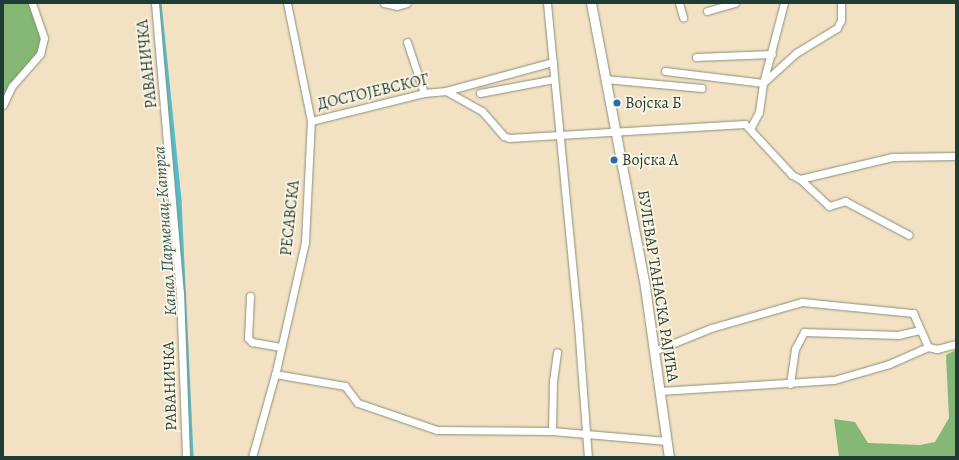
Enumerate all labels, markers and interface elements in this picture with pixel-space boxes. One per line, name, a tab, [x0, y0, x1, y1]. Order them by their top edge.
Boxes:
street label: РАВАНИЧКА	[133, 18, 161, 110]
street label: ДОСТОЈЕВСКОГ	[315, 70, 431, 114]
place label: Војска Б	[625, 93, 681, 113]
marker: Војска Б	[612, 98, 622, 108]
water label: Канал Парменац-Катрга	[149, 145, 181, 317]
place label: Војска А	[622, 150, 678, 170]
marker: Војска А	[609, 155, 619, 165]
street label: РЕСАВСКА	[276, 179, 304, 257]
street label: БУЛЕВАР ТАНАСКА РАЈИЋА	[633, 188, 683, 384]
street label: РАВАНИЧКА	[159, 341, 181, 431]

